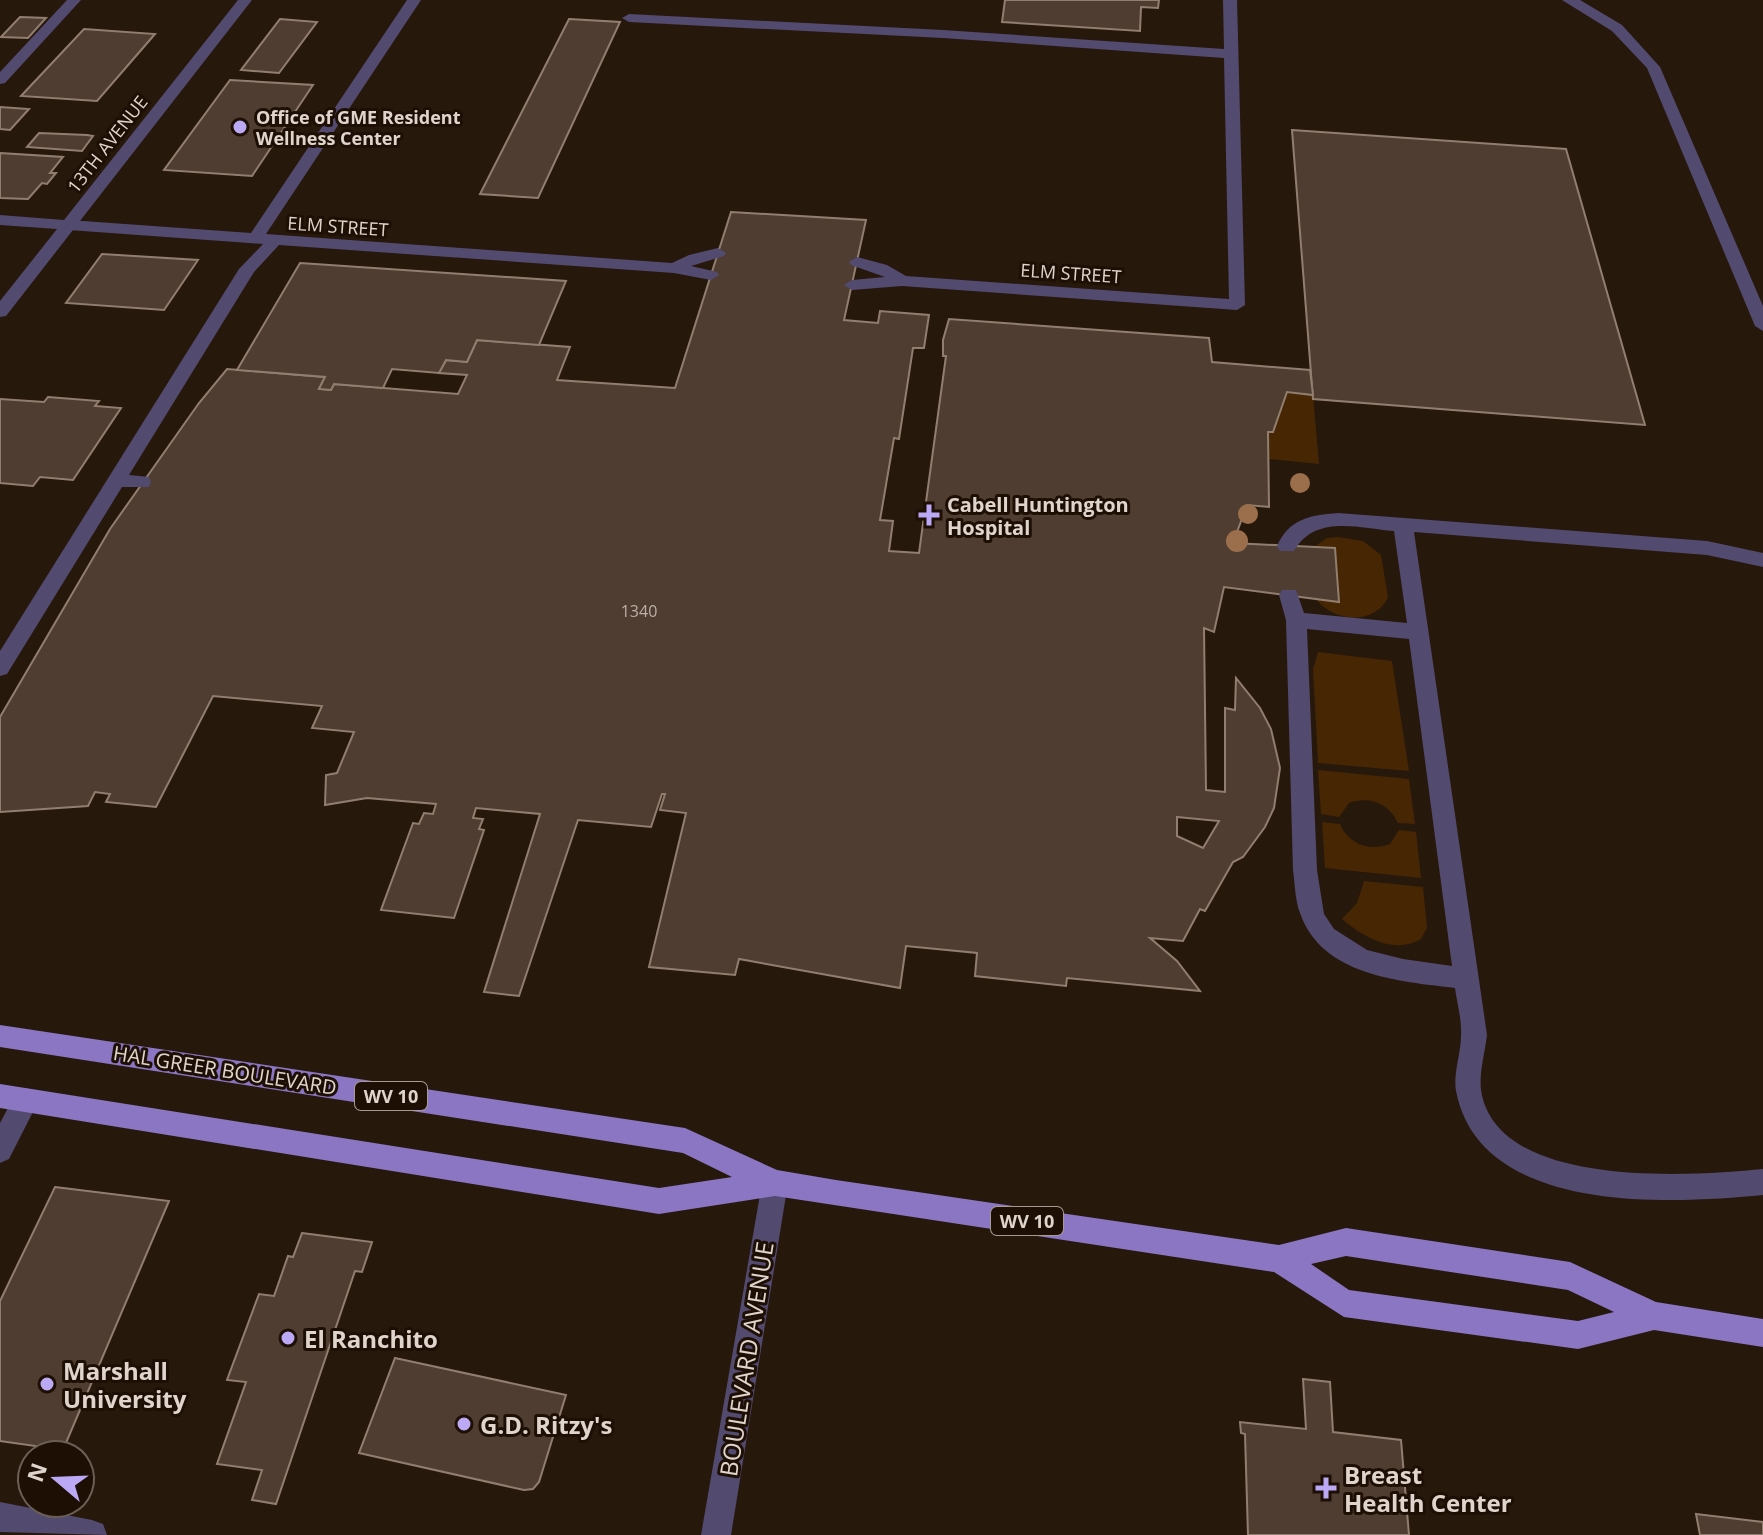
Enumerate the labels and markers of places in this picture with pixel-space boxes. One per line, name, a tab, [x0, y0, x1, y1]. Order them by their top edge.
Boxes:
place label: Office of GME Resident Wellness Center	[256, 105, 461, 150]
marker: Office of GME Resident Wellness Center	[231, 118, 249, 136]
place label: Cabell Huntington Hospital	[947, 491, 1129, 541]
marker: Cabell Huntington Hospital	[918, 504, 940, 526]
place label: El Ranchito	[304, 1322, 438, 1355]
marker: El Ranchito	[279, 1329, 297, 1347]
place label: Marshall University	[63, 1354, 187, 1415]
marker: Marshall University	[38, 1375, 56, 1393]
place label: G.D. Ritzy's	[480, 1408, 612, 1441]
marker: G.D. Ritzy's	[455, 1415, 473, 1433]
place label: Breast Health Center	[1344, 1458, 1512, 1519]
marker: Breast Health Center	[1315, 1477, 1337, 1499]

